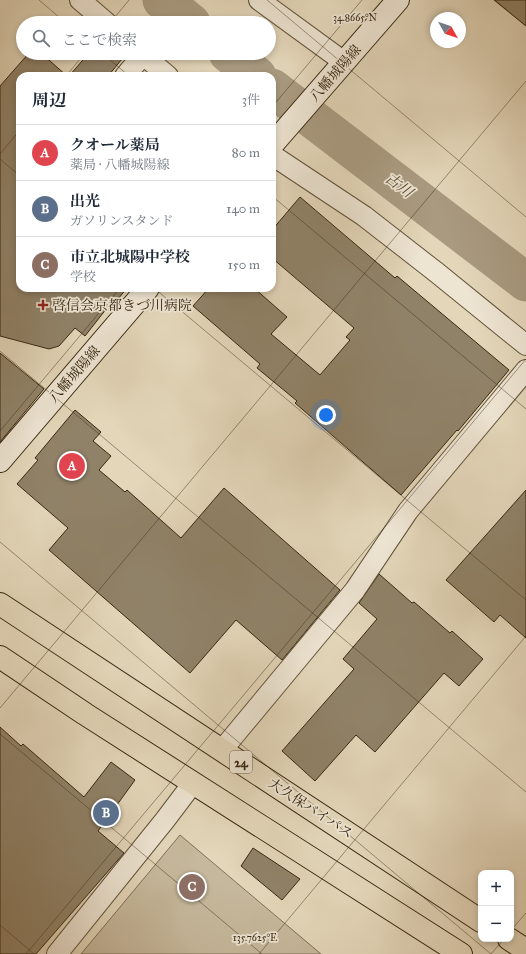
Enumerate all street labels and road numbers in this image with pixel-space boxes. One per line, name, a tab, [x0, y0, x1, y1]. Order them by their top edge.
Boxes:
street label: 八幡城陽線	[306, 41, 365, 105]
street label: 八幡城陽線	[45, 342, 104, 406]
road number: 24	[230, 751, 252, 773]
street label: 大久保バイパス	[265, 775, 356, 842]

